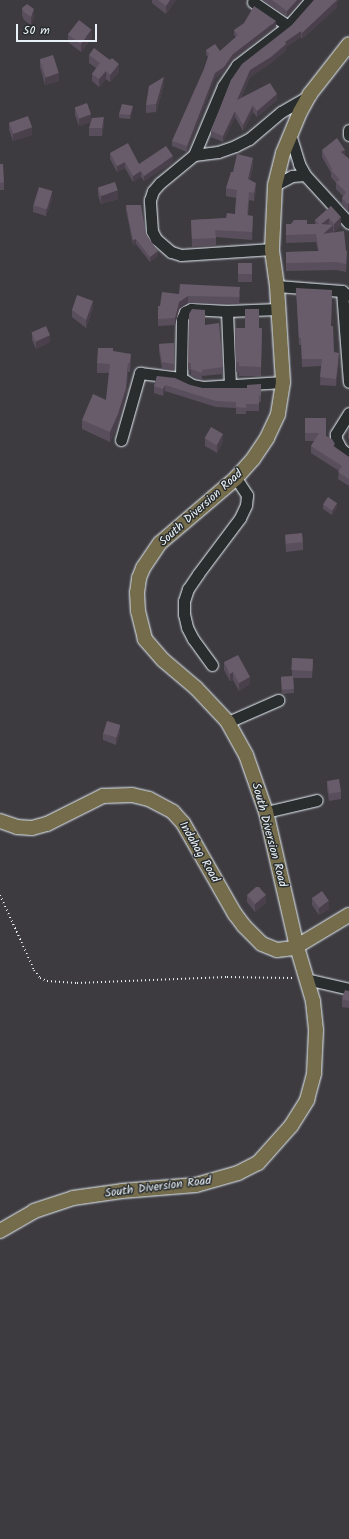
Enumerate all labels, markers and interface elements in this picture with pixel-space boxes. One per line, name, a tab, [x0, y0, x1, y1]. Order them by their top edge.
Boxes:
scale bar	[18, 16, 99, 42]
text: 50 m	[23, 21, 50, 40]
street label: South Diversion Road	[156, 467, 246, 549]
street label: South Diversion Road	[248, 781, 290, 889]
street label: Indahag Road	[176, 819, 222, 885]
street label: South Diversion Road	[104, 1173, 212, 1201]

